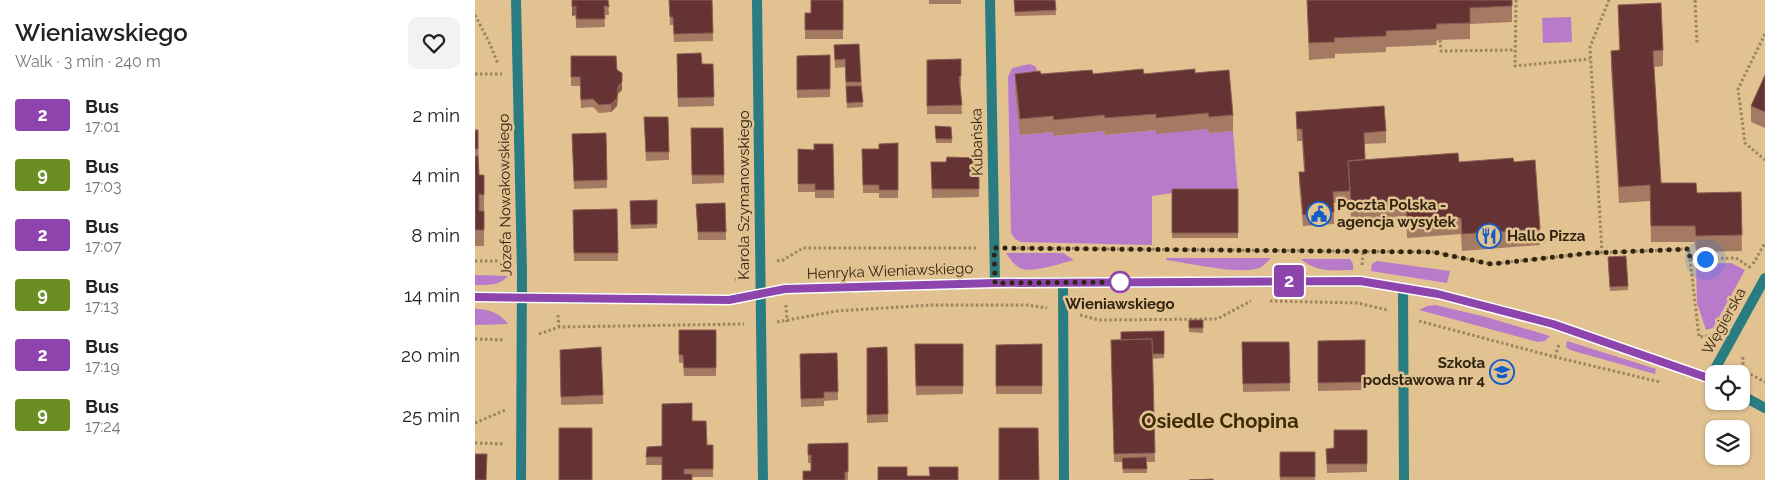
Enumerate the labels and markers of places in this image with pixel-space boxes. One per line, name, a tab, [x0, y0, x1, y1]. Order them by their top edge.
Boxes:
place label: Poczta Polska - agencja wysyłek	[1337, 196, 1457, 231]
public building icon: Poczta Polska - agencja wysyłek	[1306, 201, 1332, 227]
restaurant icon: Hallo Pizza	[1476, 223, 1502, 249]
place label: Hallo Pizza	[1507, 227, 1586, 245]
marker: Wieniawskiego	[1109, 271, 1131, 293]
place label: Wieniawskiego	[1065, 295, 1175, 313]
place label: Szkoła podstawowa nr 4	[1363, 354, 1485, 389]
school or university icon: Szkoła podstawowa nr 4	[1489, 359, 1515, 385]

